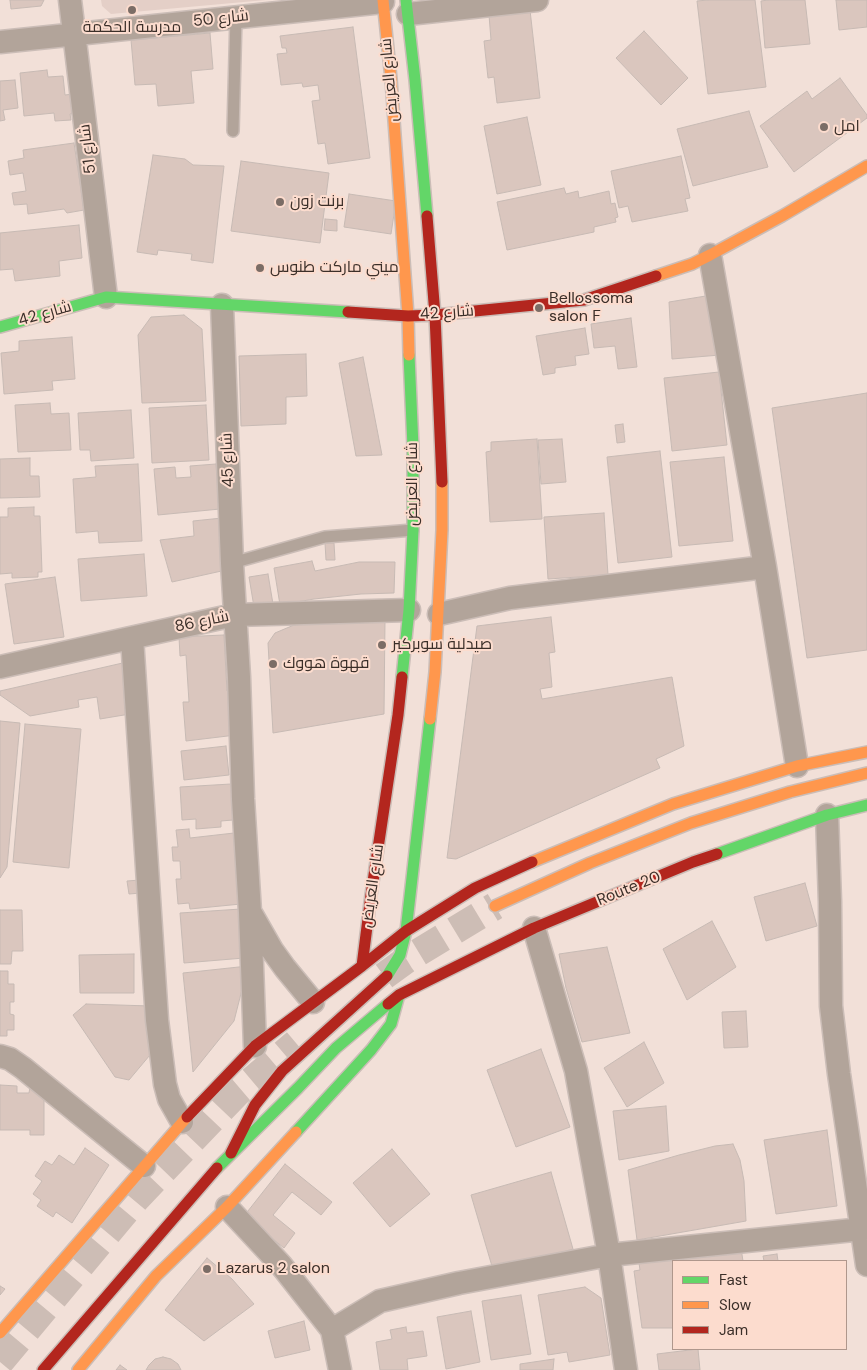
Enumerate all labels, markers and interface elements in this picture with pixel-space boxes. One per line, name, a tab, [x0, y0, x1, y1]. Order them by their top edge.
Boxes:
marker: مدرسة الحكمة	[126, 4, 138, 16]
street label: شارع 50	[192, 7, 250, 31]
place label: مدرسة الحكمة	[83, 18, 181, 38]
street label: شارع العريض	[377, 37, 403, 123]
place label: امل	[834, 117, 860, 137]
marker: امل	[818, 121, 830, 133]
street label: شارع 51	[75, 123, 101, 175]
place label: برنت زون	[290, 192, 344, 212]
marker: برنت زون	[274, 196, 286, 208]
place label: ميني ماركت طنوس	[270, 258, 399, 278]
marker: ميني ماركت طنوس	[254, 262, 266, 274]
place label: Bellossoma salon F	[549, 289, 633, 327]
street label: شارع 42	[16, 297, 74, 331]
street label: شارع 42	[419, 302, 475, 324]
marker: Bellossoma salon F	[533, 302, 545, 314]
street label: شارع 45	[217, 432, 239, 488]
street label: شارع العريض	[403, 442, 423, 526]
street label: شارع 86	[173, 607, 231, 637]
place label: صيدلية سوبركير	[392, 635, 492, 655]
marker: صيدلية سوبركير	[376, 639, 388, 651]
place label: قهوة هووك	[283, 654, 369, 674]
marker: قهوة هووك	[267, 658, 279, 670]
street label: شارع العريض	[358, 843, 388, 929]
street label: Route 20	[594, 868, 664, 910]
place label: Lazarus 2 salon	[217, 1259, 330, 1279]
legend	[672, 1260, 847, 1350]
marker: Lazarus 2 salon	[201, 1263, 213, 1275]
text: Fast	[719, 1270, 748, 1290]
text: Slow	[719, 1295, 751, 1315]
text: Jam	[719, 1320, 748, 1340]

